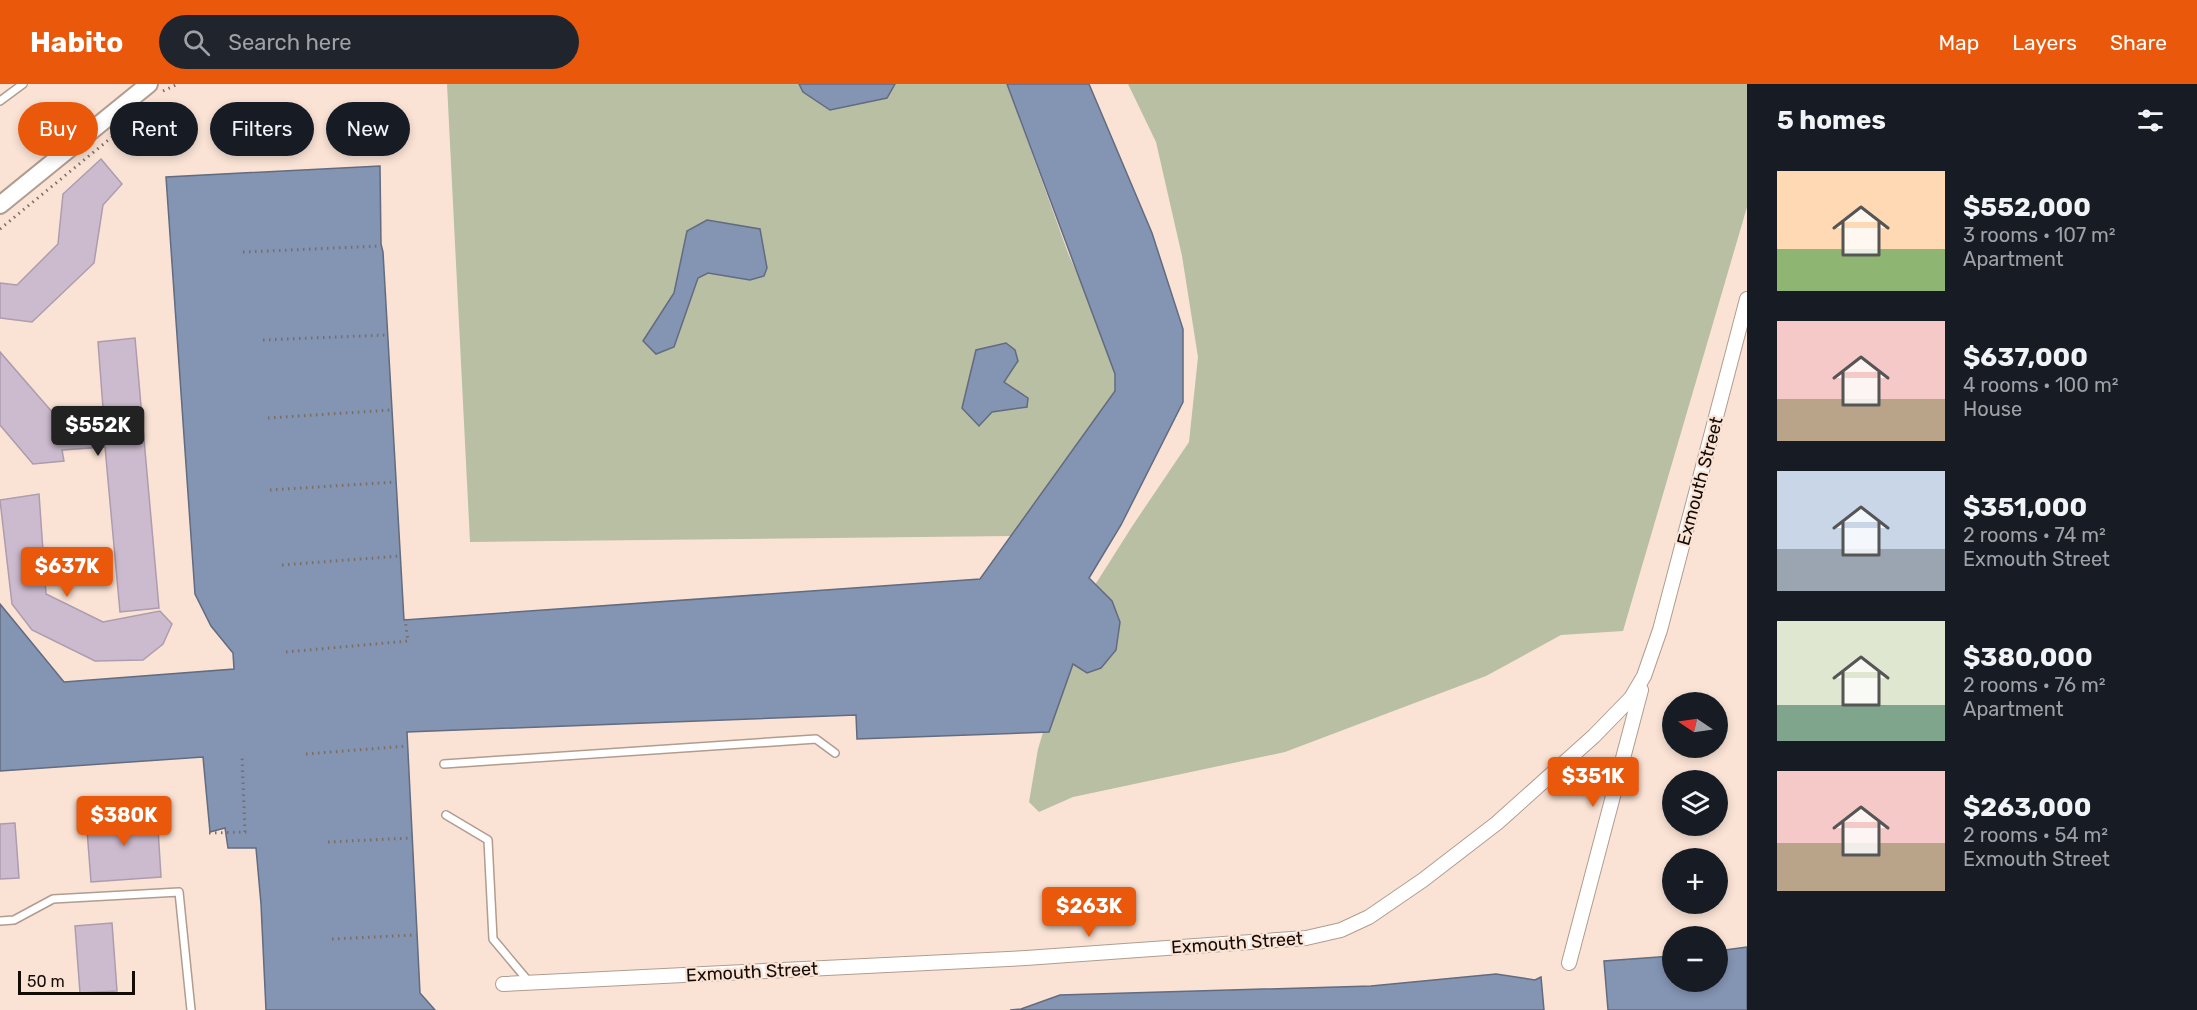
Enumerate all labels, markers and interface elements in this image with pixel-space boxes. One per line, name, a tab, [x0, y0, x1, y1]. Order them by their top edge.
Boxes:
search box	[159, 15, 579, 69]
text: Habito	[30, 26, 123, 59]
icon: search	[180, 26, 213, 59]
text: Search here	[228, 29, 352, 56]
text: Map	[1938, 30, 1979, 55]
text: Layers	[2012, 30, 2077, 55]
text: Share	[2110, 30, 2167, 55]
chip: Buy	[18, 102, 98, 156]
chip: Rent	[110, 102, 198, 156]
chip: Filters	[210, 102, 314, 156]
chip: New	[326, 102, 410, 156]
icon: filters	[2134, 104, 2167, 137]
text: 5 homes	[1777, 105, 1886, 136]
text: $552,000	[1963, 192, 2091, 223]
icon: home	[1825, 195, 1897, 267]
text: 3 rooms · 107 m²	[1963, 223, 2116, 247]
text: Apartment	[1963, 247, 2064, 271]
text: $637,000	[1963, 342, 2088, 373]
icon: home	[1825, 345, 1897, 417]
text: 4 rooms · 100 m²	[1963, 373, 2119, 397]
text: House	[1963, 397, 2022, 421]
pin: $552K	[56, 406, 140, 457]
text: $552K	[65, 413, 131, 437]
street label: Exmouth Street	[1672, 414, 1728, 548]
text: $351,000	[1963, 492, 2087, 523]
icon: home	[1825, 495, 1897, 567]
text: 2 rooms · 74 m²	[1963, 523, 2106, 547]
pin: $637K	[25, 547, 109, 598]
text: Exmouth Street	[1963, 547, 2110, 571]
text: $637K	[35, 554, 99, 578]
text: $380,000	[1963, 642, 2093, 673]
icon: home	[1825, 645, 1897, 717]
text: 2 rooms · 76 m²	[1963, 673, 2106, 697]
north arrow	[1662, 692, 1728, 758]
map controls	[1662, 692, 1728, 992]
text: Apartment	[1963, 697, 2064, 721]
pin: $351K	[1551, 757, 1635, 808]
text: $351K	[1562, 764, 1624, 788]
button: layers	[1662, 770, 1728, 836]
text: $263,000	[1963, 792, 2091, 823]
icon: home	[1825, 795, 1897, 867]
pin: $380K	[82, 796, 166, 847]
text: $380K	[91, 803, 157, 827]
text: 2 rooms · 54 m²	[1963, 823, 2108, 847]
text: Exmouth Street	[1963, 847, 2110, 871]
button: +	[1662, 848, 1728, 914]
pin: $263K	[1047, 887, 1131, 938]
text: $263K	[1056, 894, 1122, 918]
button: −	[1662, 926, 1728, 992]
street label: Exmouth Street	[1170, 927, 1304, 959]
street label: Exmouth Street	[685, 958, 819, 986]
scale bar	[18, 968, 135, 996]
text: 50 m	[27, 972, 65, 991]

